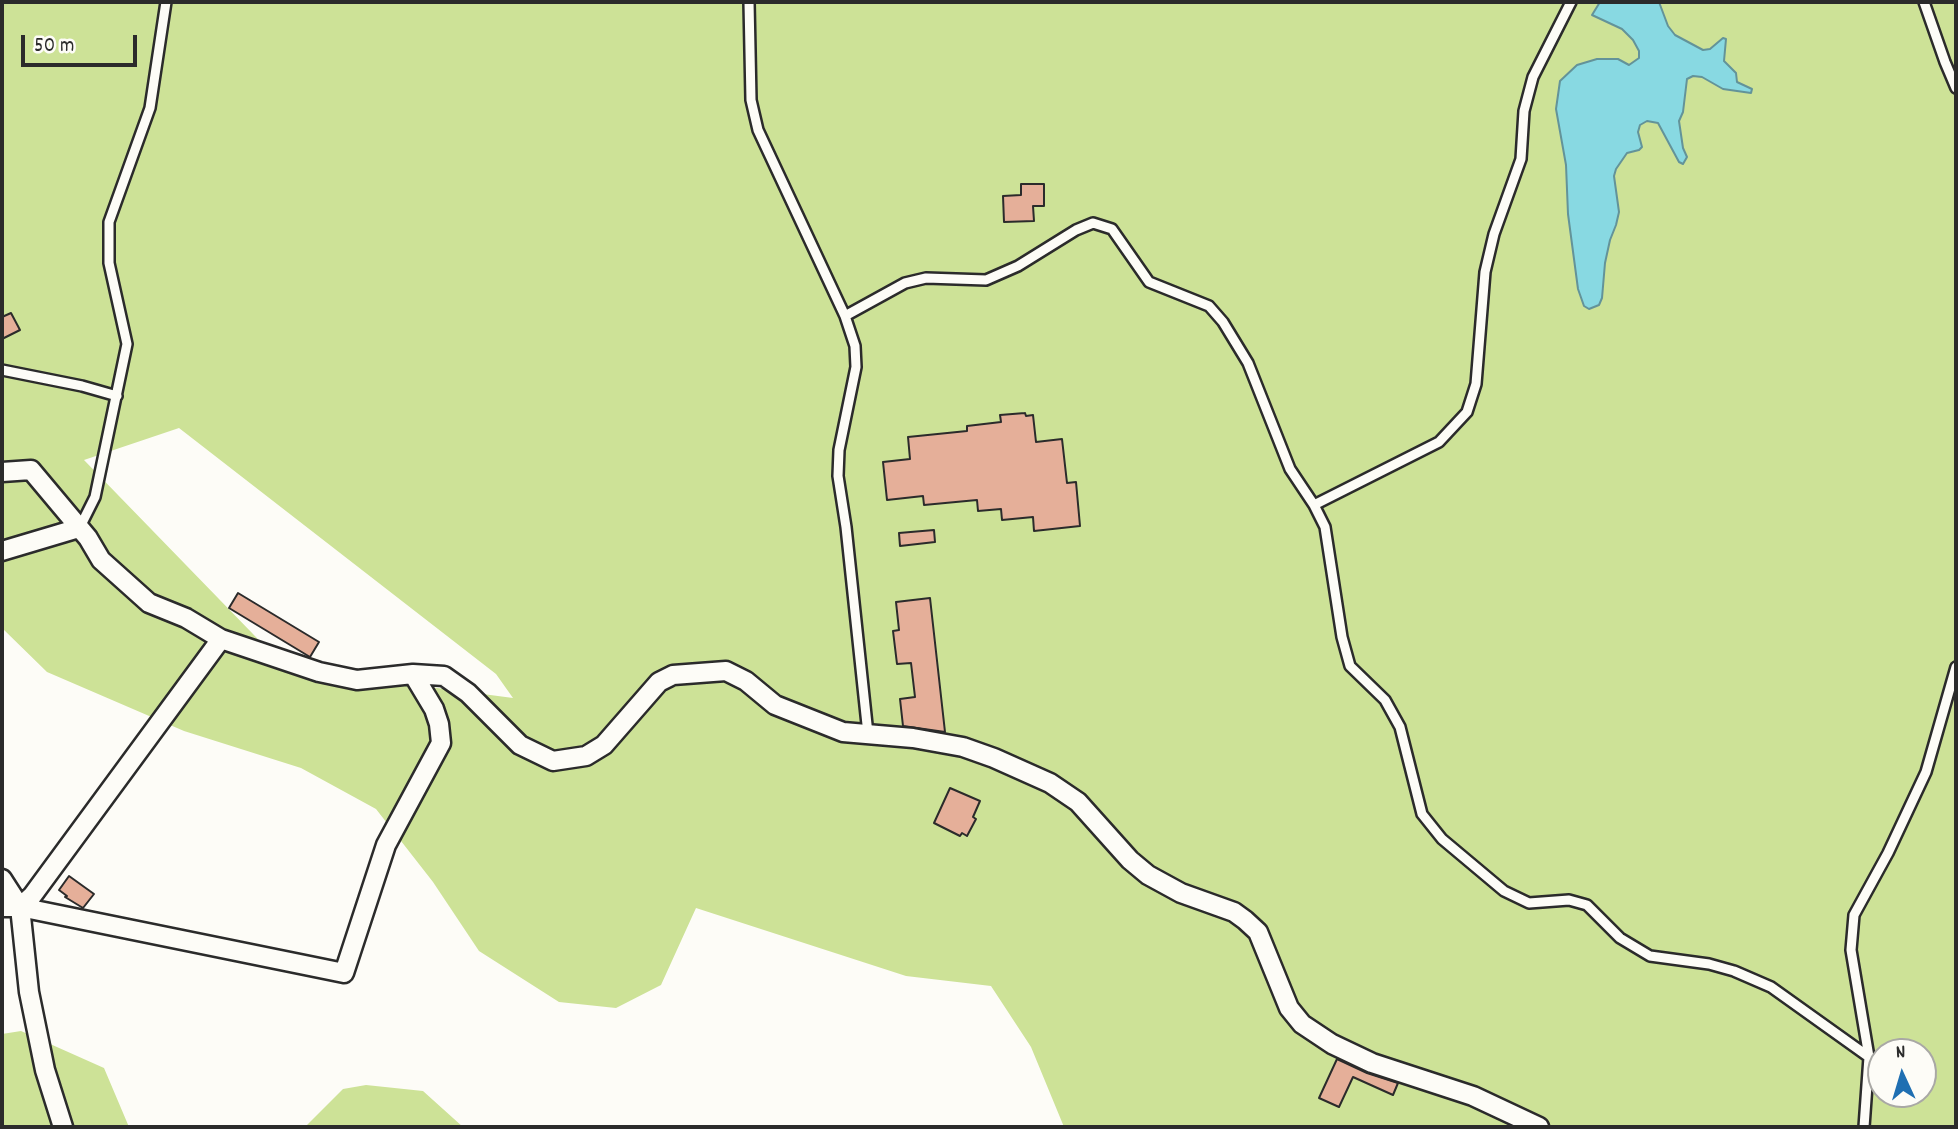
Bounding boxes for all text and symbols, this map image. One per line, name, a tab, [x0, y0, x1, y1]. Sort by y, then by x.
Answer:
scale bar	[24, 21, 140, 65]
text: 50 m	[34, 32, 74, 62]
north arrow	[1867, 1038, 1937, 1108]
text: N	[1895, 1040, 1906, 1067]

